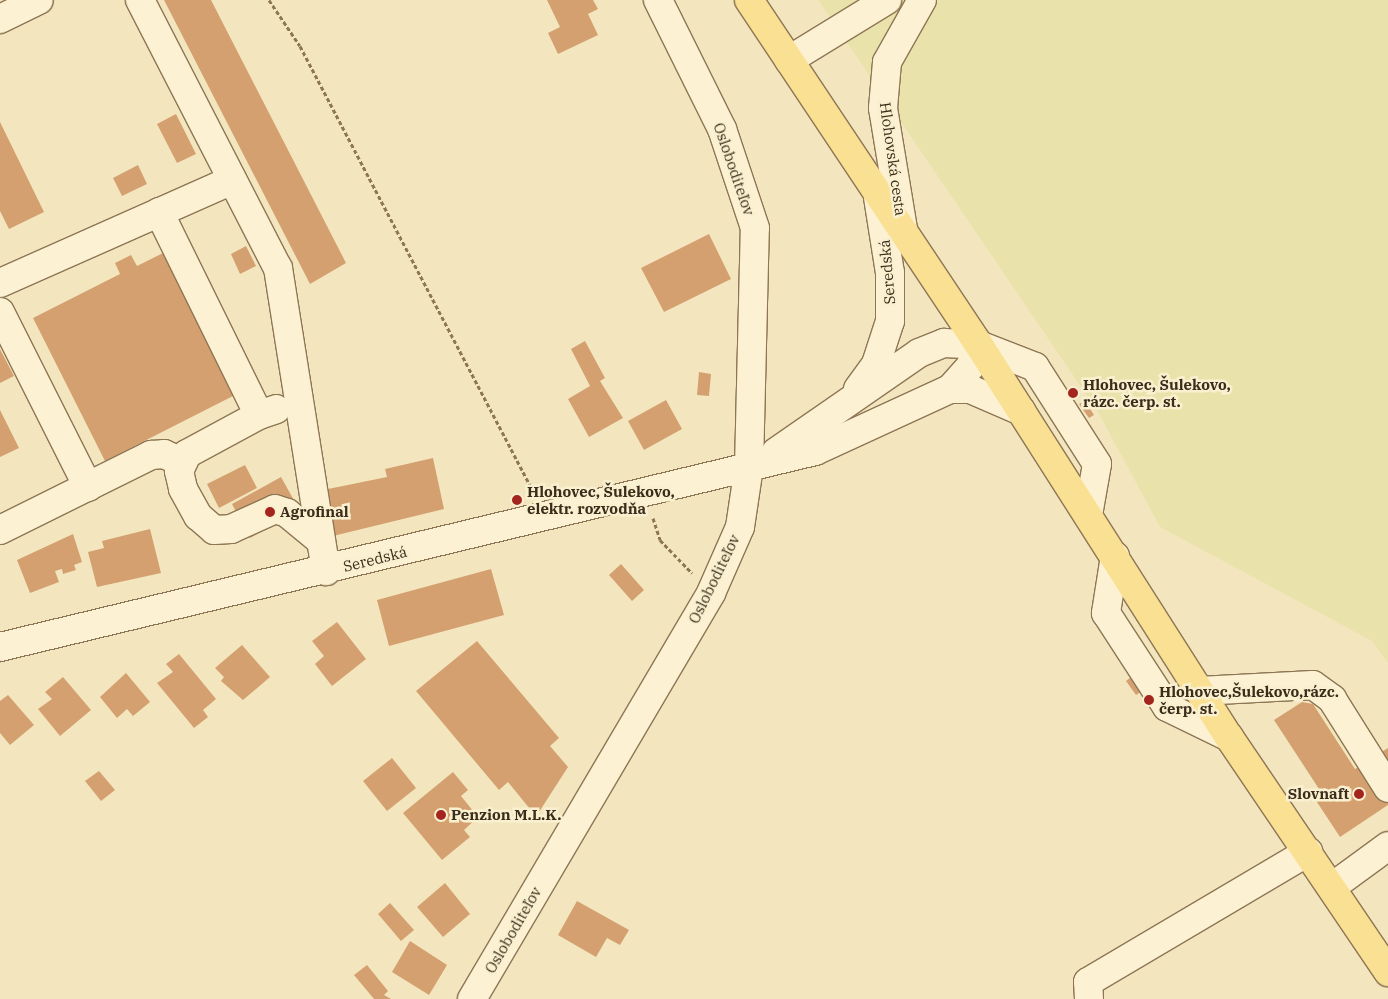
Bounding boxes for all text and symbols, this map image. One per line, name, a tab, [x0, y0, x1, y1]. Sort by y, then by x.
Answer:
street label: Hlohovská cesta	[876, 101, 910, 217]
street label: Osloboditeľov	[710, 120, 758, 218]
street label: Seredská	[875, 239, 899, 305]
place label: Hlohovec, Šulekovo, rázc. čerp. st.	[1083, 375, 1231, 410]
marker: Hlohovec, Šulekovo, rázc. čerp. st.	[1067, 387, 1079, 399]
place label: Hlohovec, Šulekovo, elektr. rozvodňa	[527, 482, 675, 517]
marker: Hlohovec, Šulekovo, elektr. rozvodňa	[511, 494, 523, 506]
place label: Agrofinal	[280, 503, 349, 521]
marker: Agrofinal	[264, 506, 276, 518]
street label: Osloboditeľov	[685, 532, 743, 626]
street label: Seredská	[341, 542, 409, 576]
place label: Hlohovec,Šulekovo,rázc. čerp. st.	[1159, 682, 1339, 717]
marker: Hlohovec,Šulekovo,rázc. čerp. st.	[1143, 694, 1155, 706]
place label: Slovnaft	[1288, 785, 1349, 803]
marker: Slovnaft	[1353, 788, 1365, 800]
place label: Penzion M.L.K.	[451, 806, 562, 824]
marker: Penzion M.L.K.	[435, 809, 447, 821]
street label: Osloboditeľov	[481, 884, 545, 976]

